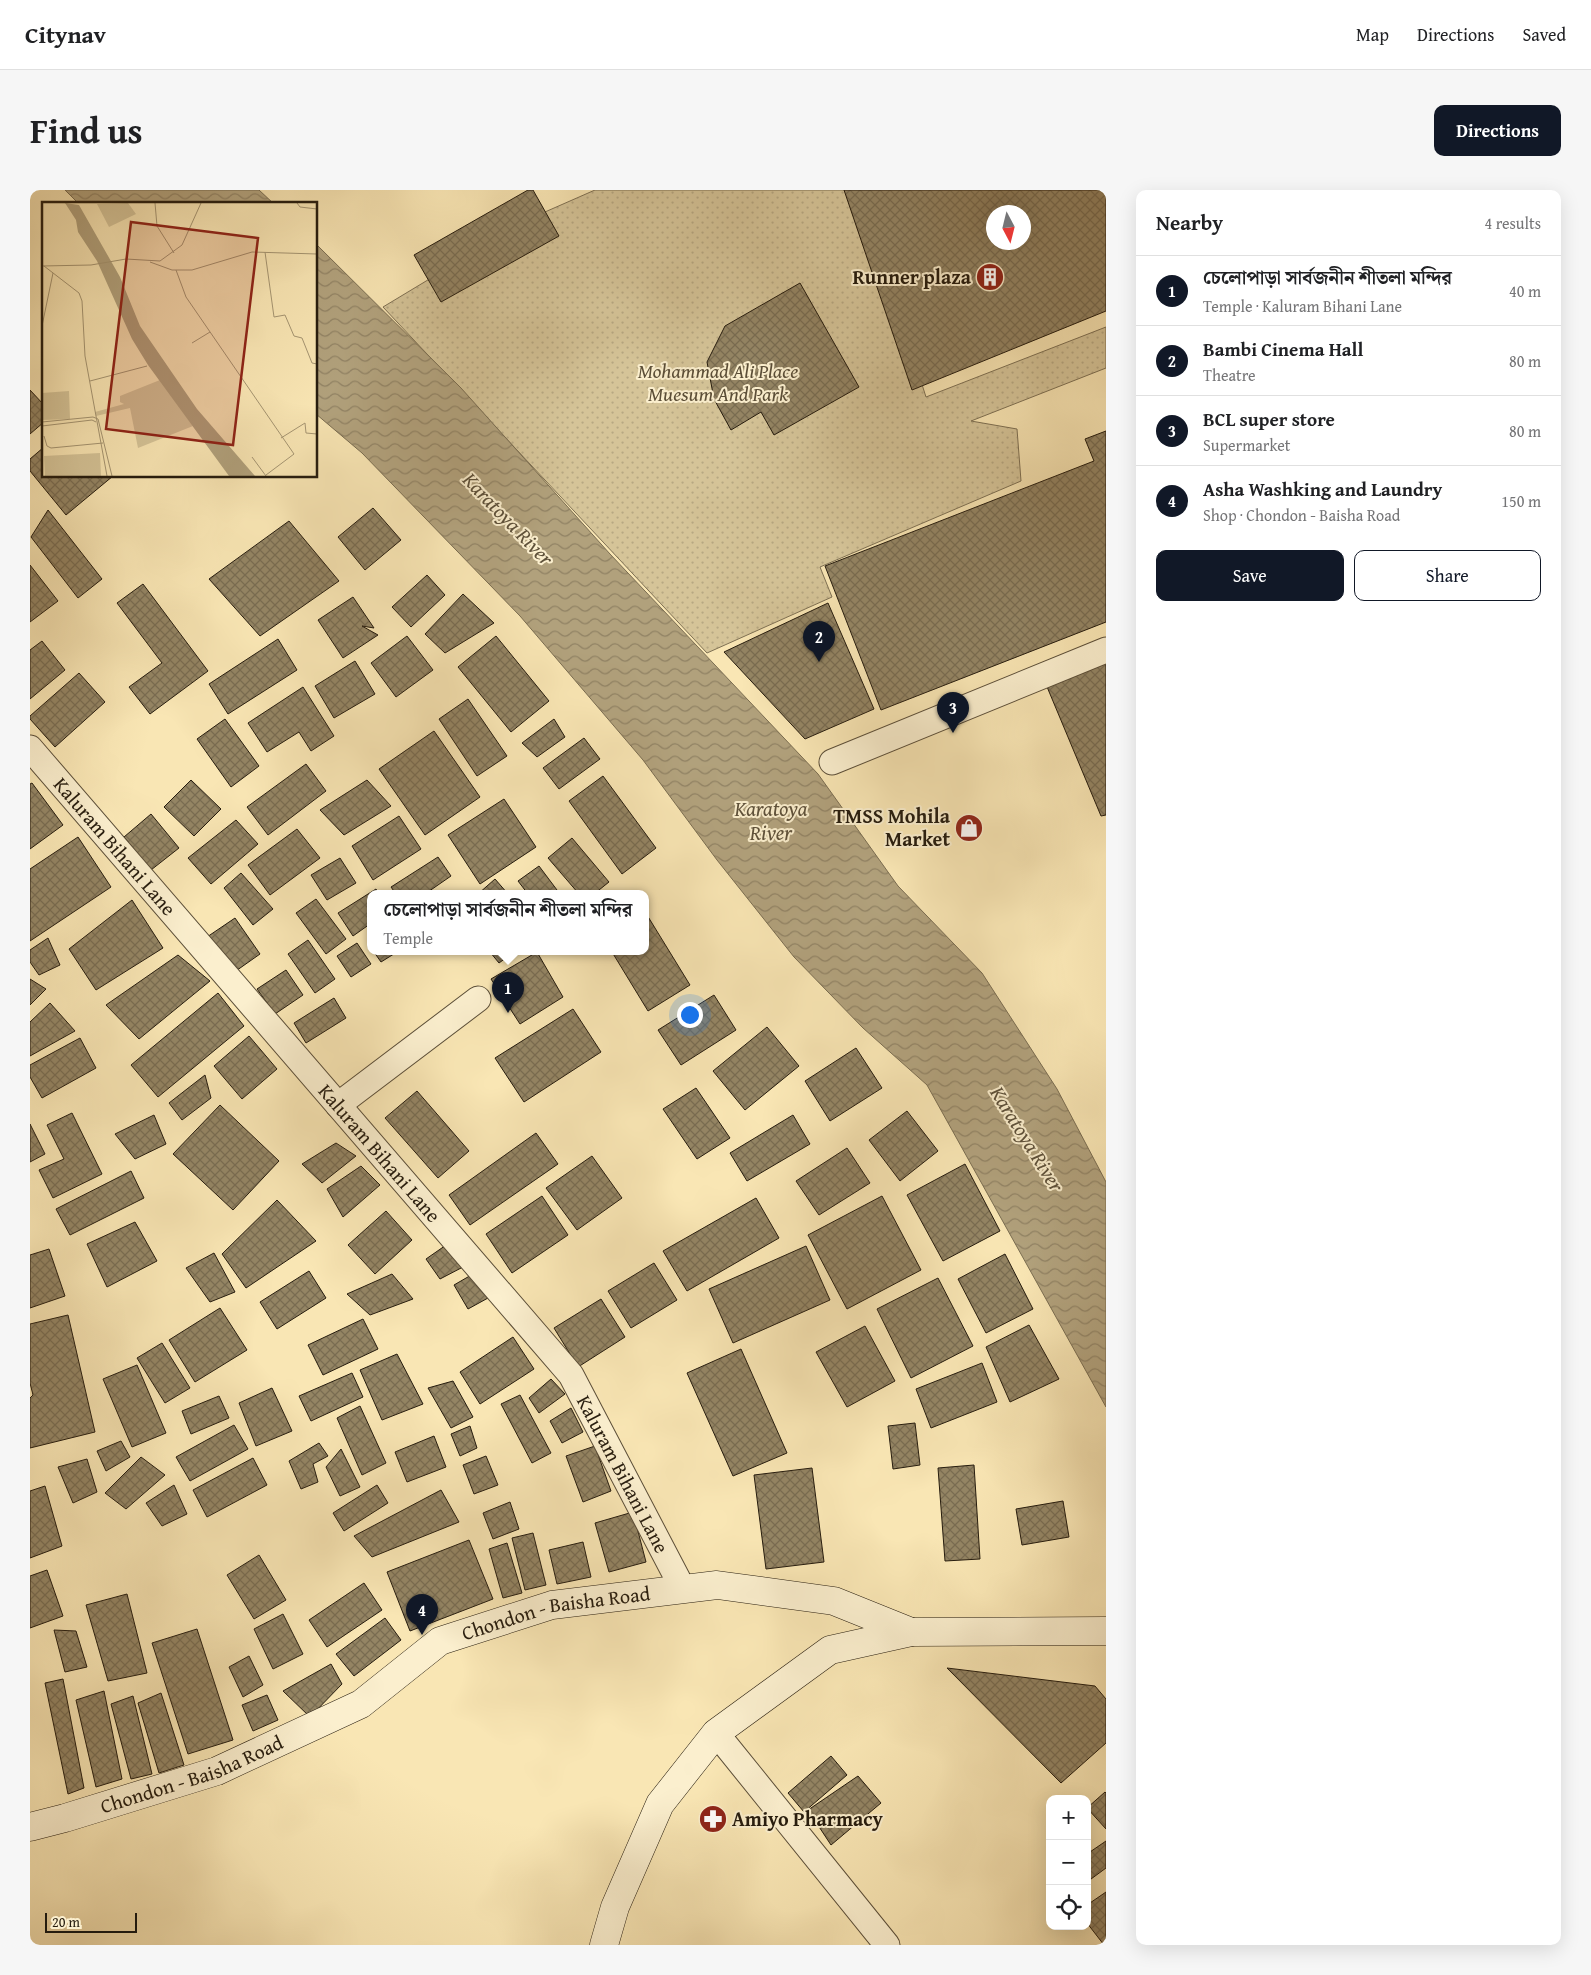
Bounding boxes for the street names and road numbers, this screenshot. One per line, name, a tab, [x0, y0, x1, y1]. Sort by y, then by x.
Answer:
street label: Kaluram Bihani Lane	[47, 770, 183, 922]
street label: Kaluram Bihani Lane	[312, 1077, 448, 1228]
street label: Kaluram Bihani Lane	[570, 1390, 677, 1558]
street label: Chondon - Baisha Road	[458, 1578, 652, 1647]
street label: Chondon - Baisha Road	[96, 1727, 288, 1820]

